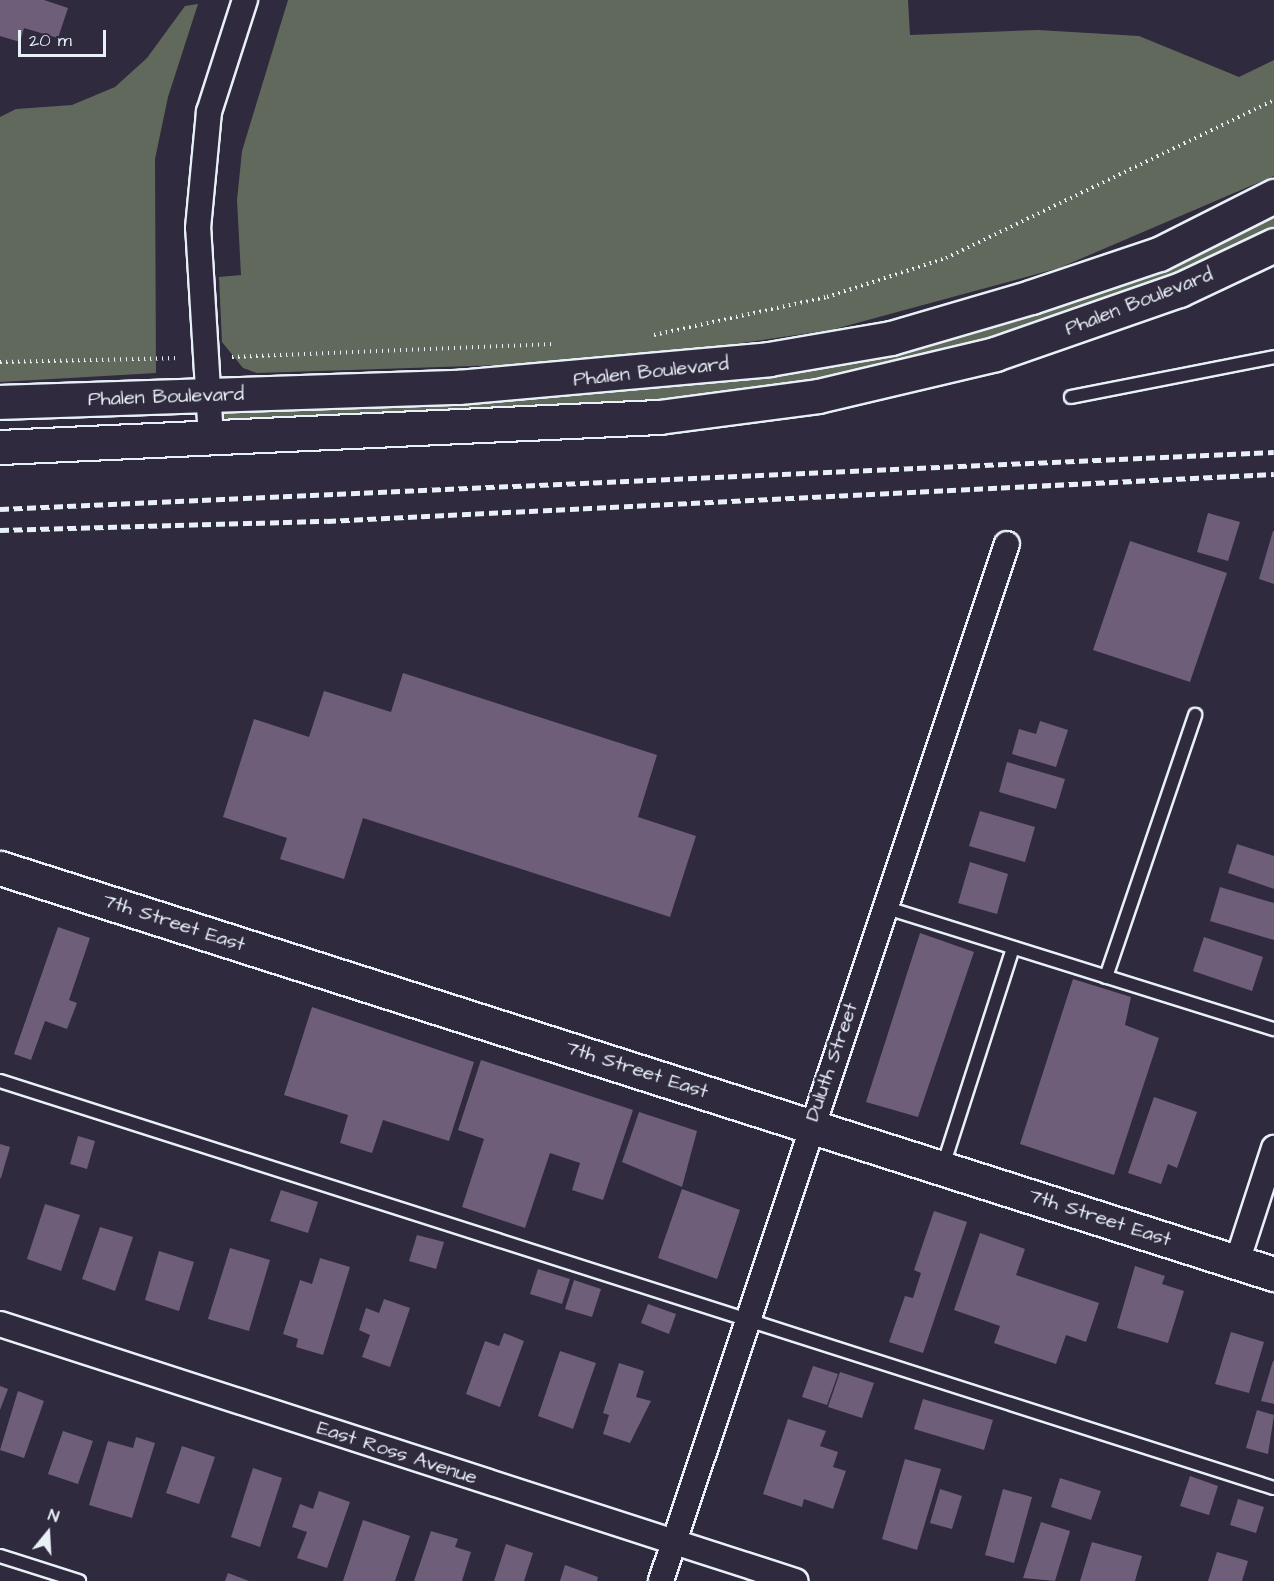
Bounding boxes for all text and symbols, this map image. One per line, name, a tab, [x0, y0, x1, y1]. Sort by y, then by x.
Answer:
scale bar	[21, 18, 110, 56]
text: 20 m	[29, 28, 72, 53]
street label: Phalen Boulevard	[1062, 263, 1216, 341]
street label: Phalen Boulevard	[572, 352, 730, 392]
street label: Phalen Boulevard	[88, 382, 244, 412]
street label: 7th Street East	[100, 889, 248, 957]
street label: Duluth Street	[800, 999, 864, 1125]
street label: 7th Street East	[563, 1036, 711, 1104]
street label: 7th Street East	[1026, 1184, 1174, 1252]
street label: East Ross Avenue	[314, 1416, 480, 1490]
north arrow	[18, 1503, 78, 1563]
text: N	[45, 1504, 62, 1528]

